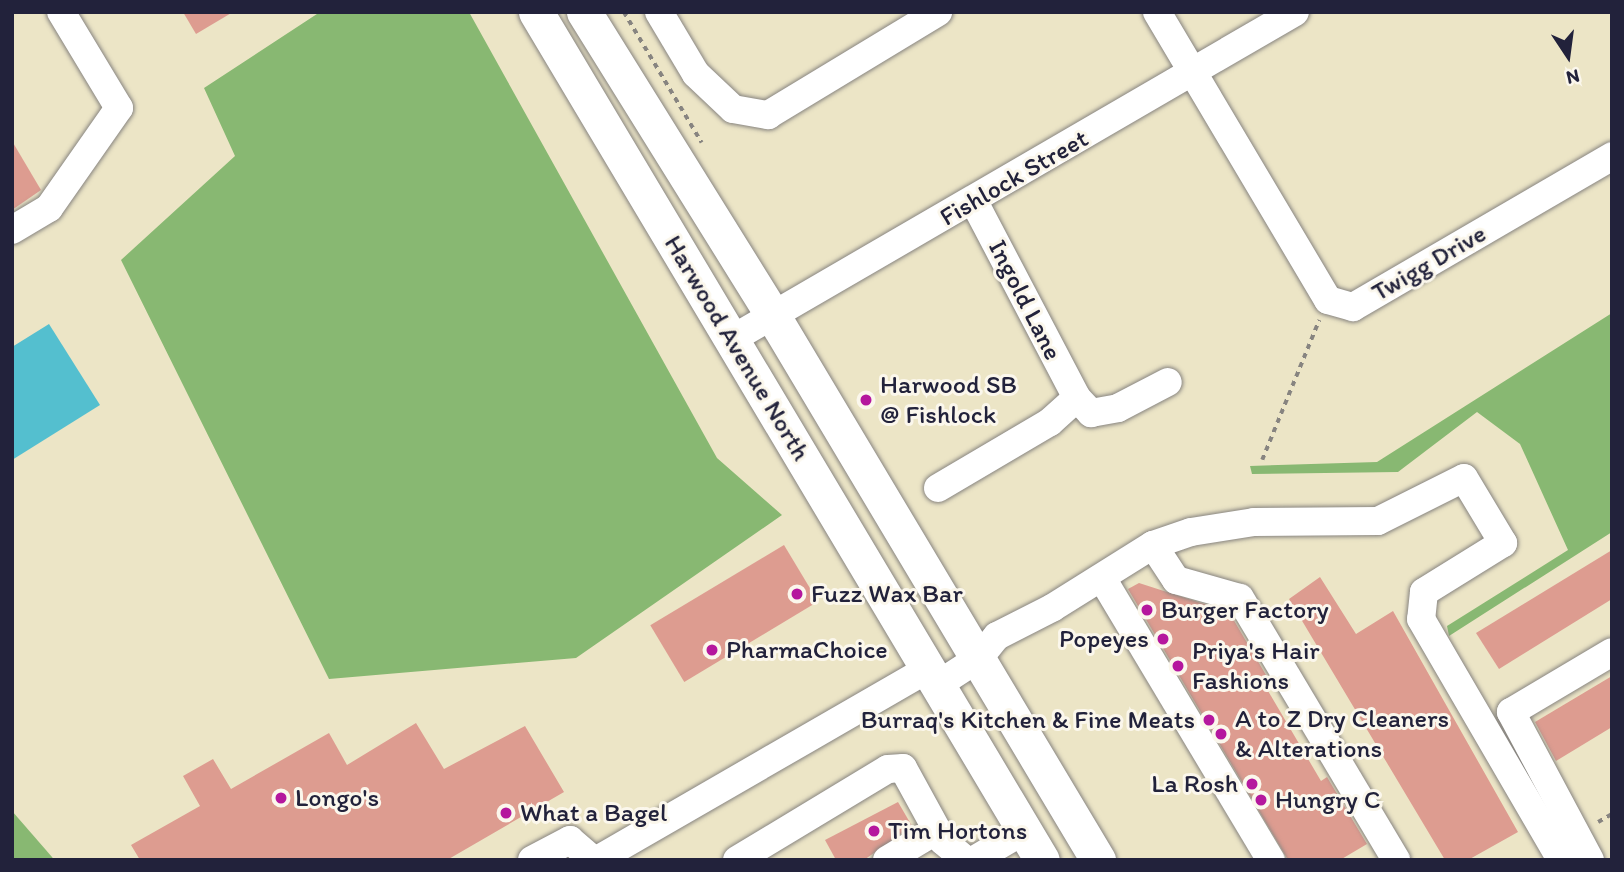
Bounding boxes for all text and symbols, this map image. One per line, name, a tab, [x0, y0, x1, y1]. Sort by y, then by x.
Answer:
north arrow	[1533, 21, 1603, 91]
text: N	[1564, 64, 1582, 90]
street label: Fishlock Street	[935, 123, 1093, 233]
street label: Twigg Drive	[1366, 218, 1492, 308]
street label: Harwood Avenue North	[657, 229, 817, 467]
street label: Ingold Lane	[981, 234, 1069, 366]
place label: Harwood SB @ Fishlock	[880, 369, 1017, 430]
marker: Harwood SB @ Fishlock	[858, 392, 874, 408]
place label: Fuzz Wax Bar	[811, 578, 962, 610]
marker: Fuzz Wax Bar	[789, 586, 805, 602]
place label: Burger Factory	[1161, 594, 1328, 626]
marker: Burger Factory	[1139, 602, 1155, 618]
place label: Popeyes	[1059, 623, 1149, 655]
marker: Popeyes	[1155, 631, 1171, 647]
place label: PharmaChoice	[726, 634, 888, 666]
place label: Priya's Hair Fashions	[1192, 635, 1320, 696]
marker: PharmaChoice	[704, 642, 720, 658]
marker: Priya's Hair Fashions	[1170, 658, 1186, 674]
place label: A to Z Dry Cleaners & Alterations	[1235, 703, 1450, 764]
place label: Burraq's Kitchen & Fine Meats	[861, 704, 1195, 736]
marker: Burraq's Kitchen & Fine Meats	[1201, 712, 1217, 728]
marker: A to Z Dry Cleaners & Alterations	[1213, 726, 1229, 742]
place label: La Rosh	[1152, 768, 1238, 800]
marker: La Rosh	[1244, 776, 1260, 792]
place label: Longo's	[295, 782, 379, 814]
place label: Hungry C	[1275, 784, 1380, 816]
marker: Longo's	[273, 790, 289, 806]
marker: Hungry C	[1253, 792, 1269, 808]
place label: What a Bagel	[520, 797, 668, 829]
marker: What a Bagel	[498, 805, 514, 821]
place label: Tim Hortons	[888, 815, 1028, 847]
marker: Tim Hortons	[866, 823, 882, 839]

